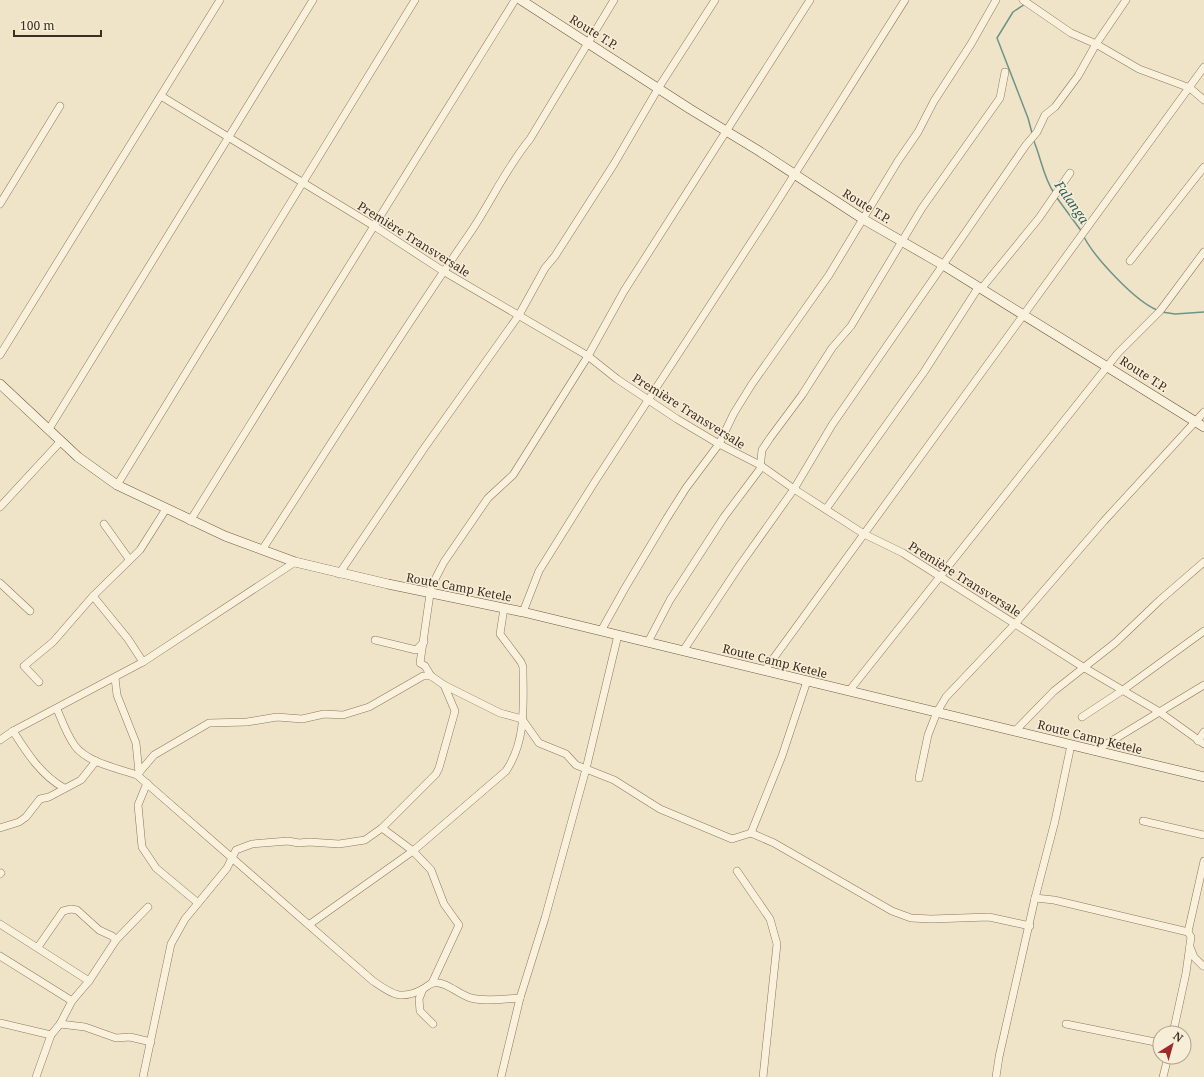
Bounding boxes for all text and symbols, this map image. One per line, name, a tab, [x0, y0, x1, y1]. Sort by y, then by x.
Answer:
street label: Route T.P.	[566, 10, 622, 54]
scale bar	[14, 12, 101, 38]
text: 100 m	[20, 17, 55, 34]
water label: Falanga	[1050, 176, 1094, 227]
street label: Route T.P.	[839, 184, 895, 228]
street label: Première Transversale	[354, 197, 474, 281]
street label: Route T.P.	[1117, 352, 1171, 396]
street label: Première Transversale	[629, 369, 749, 453]
street label: Première Transversale	[905, 537, 1025, 621]
street label: Route Camp Ketele	[405, 568, 513, 606]
street label: Route Camp Ketele	[721, 640, 829, 682]
street label: Route Camp Ketele	[1036, 716, 1144, 758]
north arrow	[1152, 1025, 1192, 1065]
text: N	[1170, 1028, 1187, 1045]

